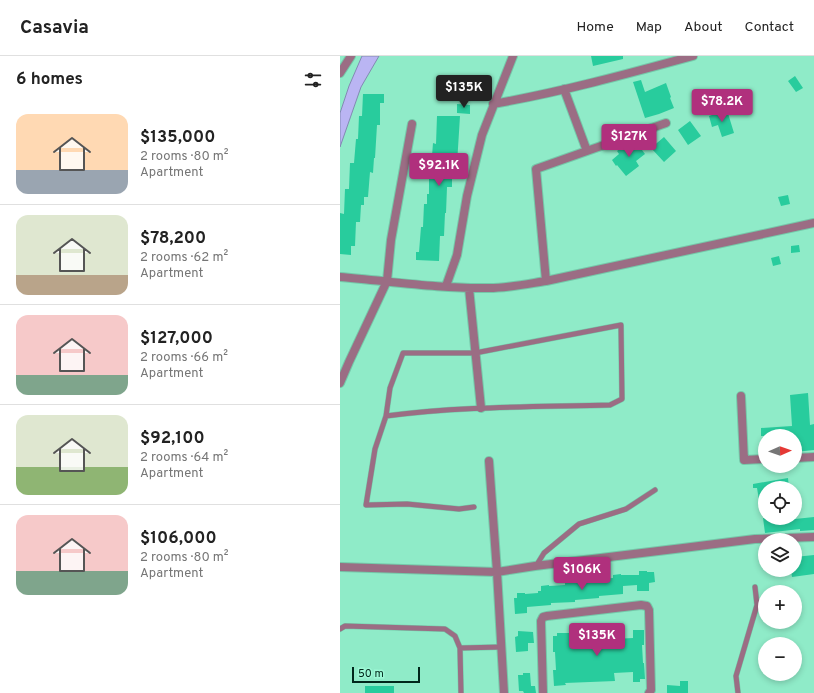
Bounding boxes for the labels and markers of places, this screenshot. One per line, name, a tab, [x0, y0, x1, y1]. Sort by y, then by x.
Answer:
pin: $135K	[436, 75, 492, 109]
pin: $78.2K	[689, 89, 755, 123]
pin: $127K	[601, 124, 657, 158]
pin: $92.1K	[406, 153, 472, 187]
pin: $106K	[554, 557, 610, 591]
pin: $135K	[569, 623, 625, 657]

